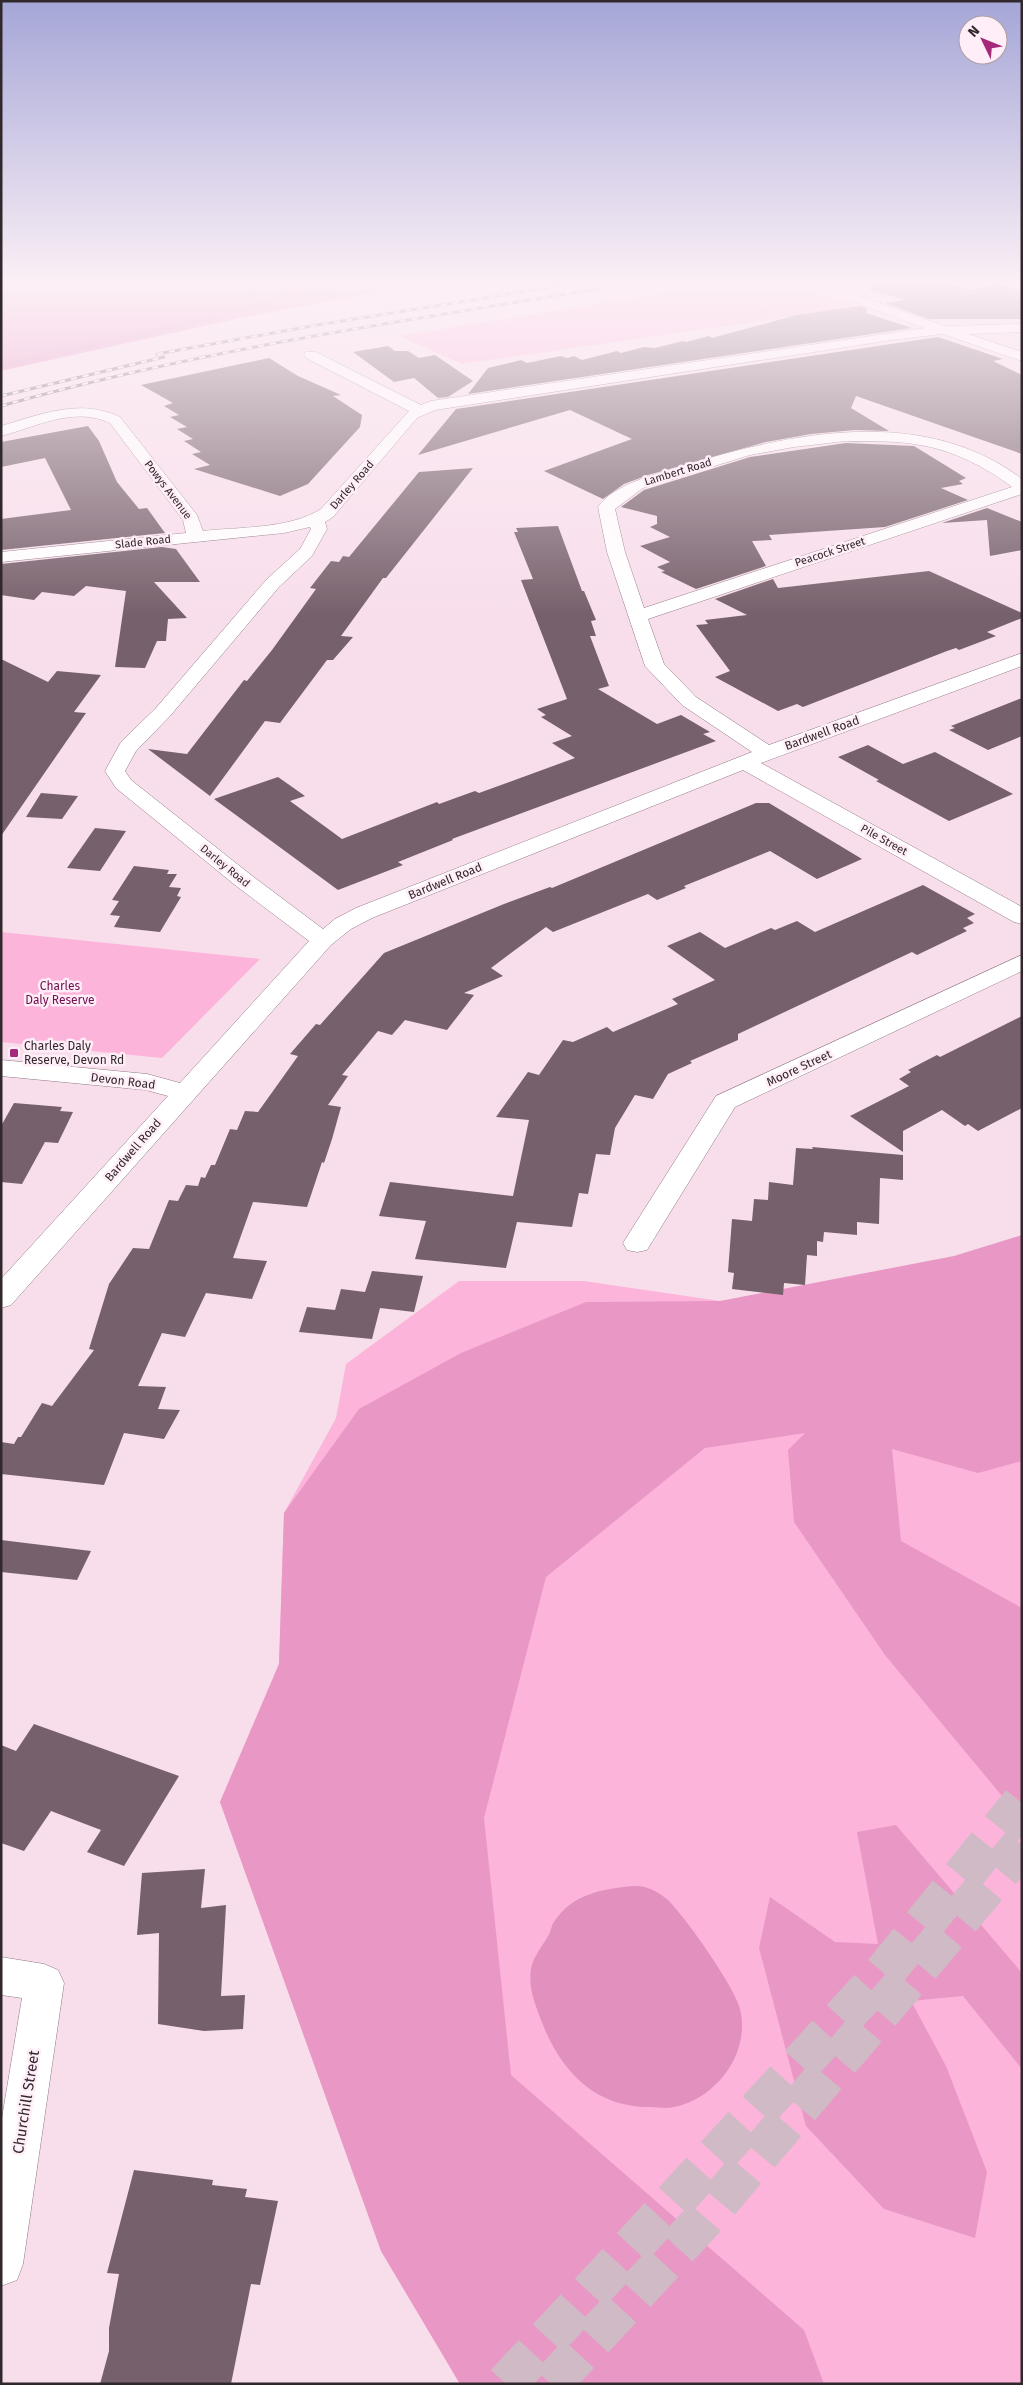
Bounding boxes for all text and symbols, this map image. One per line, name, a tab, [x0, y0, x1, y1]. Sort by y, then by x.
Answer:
north arrow	[958, 15, 1008, 65]
text: N	[964, 22, 983, 41]
street label: Lambert Road	[643, 456, 713, 488]
street label: Powys Avenue	[142, 458, 194, 522]
street label: Darley Road	[327, 458, 377, 512]
street label: Slade Road	[114, 533, 172, 551]
street label: Peacock Street	[793, 535, 867, 569]
street label: Bardwell Road	[783, 713, 861, 753]
street label: Pile Street	[858, 822, 910, 858]
street label: Darley Road	[198, 842, 252, 890]
street label: Bardwell Road	[406, 860, 484, 902]
park label: Charles Daly Reserve	[25, 979, 95, 1007]
place label: Charles Daly Reserve, Devon Rd	[24, 1039, 124, 1067]
marker: Charles Daly Reserve, Devon Rd	[8, 1047, 20, 1059]
street label: Moore Street	[764, 1047, 834, 1089]
street label: Devon Road	[90, 1070, 156, 1092]
street label: Bardwell Road	[102, 1116, 164, 1184]
street label: Churchill Street	[9, 2048, 43, 2155]

